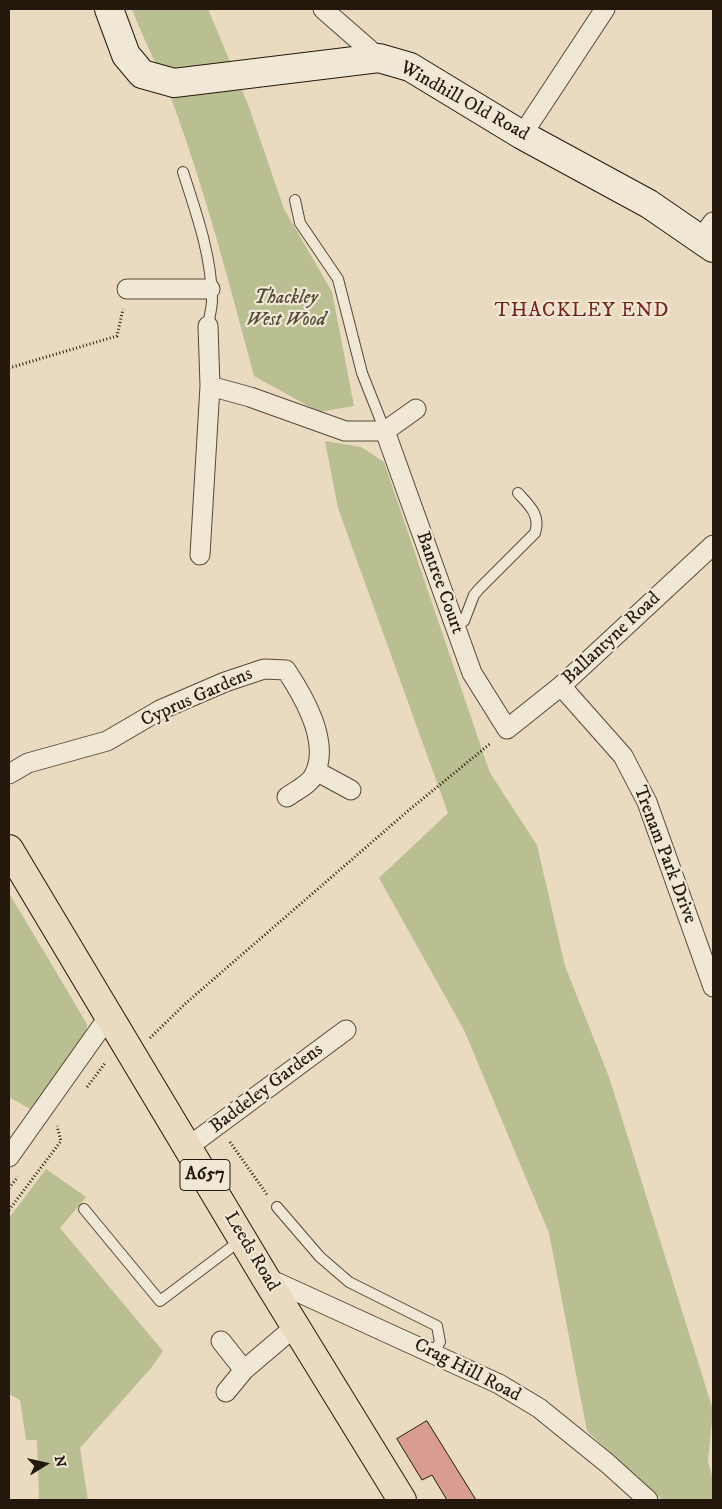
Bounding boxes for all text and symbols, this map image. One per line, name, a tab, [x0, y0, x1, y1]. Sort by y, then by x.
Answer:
street label: Windhill Old Road	[396, 57, 532, 147]
park label: Thackley West Wood	[246, 288, 326, 332]
district label: THACKLEY END	[493, 300, 671, 324]
street label: Bantree Court	[410, 529, 468, 637]
street label: Ballantyne Road	[558, 588, 666, 690]
street label: Cyprus Gardens	[138, 663, 256, 733]
street label: Trenam Park Drive	[627, 783, 701, 927]
street label: Baddeley Gardens	[206, 1039, 328, 1139]
road number: A657	[180, 1160, 230, 1190]
street label: Leeds Road	[218, 1208, 284, 1296]
street label: Crag Hill Road	[410, 1334, 524, 1408]
north arrow	[20, 1439, 70, 1489]
text: N	[50, 1454, 70, 1469]

